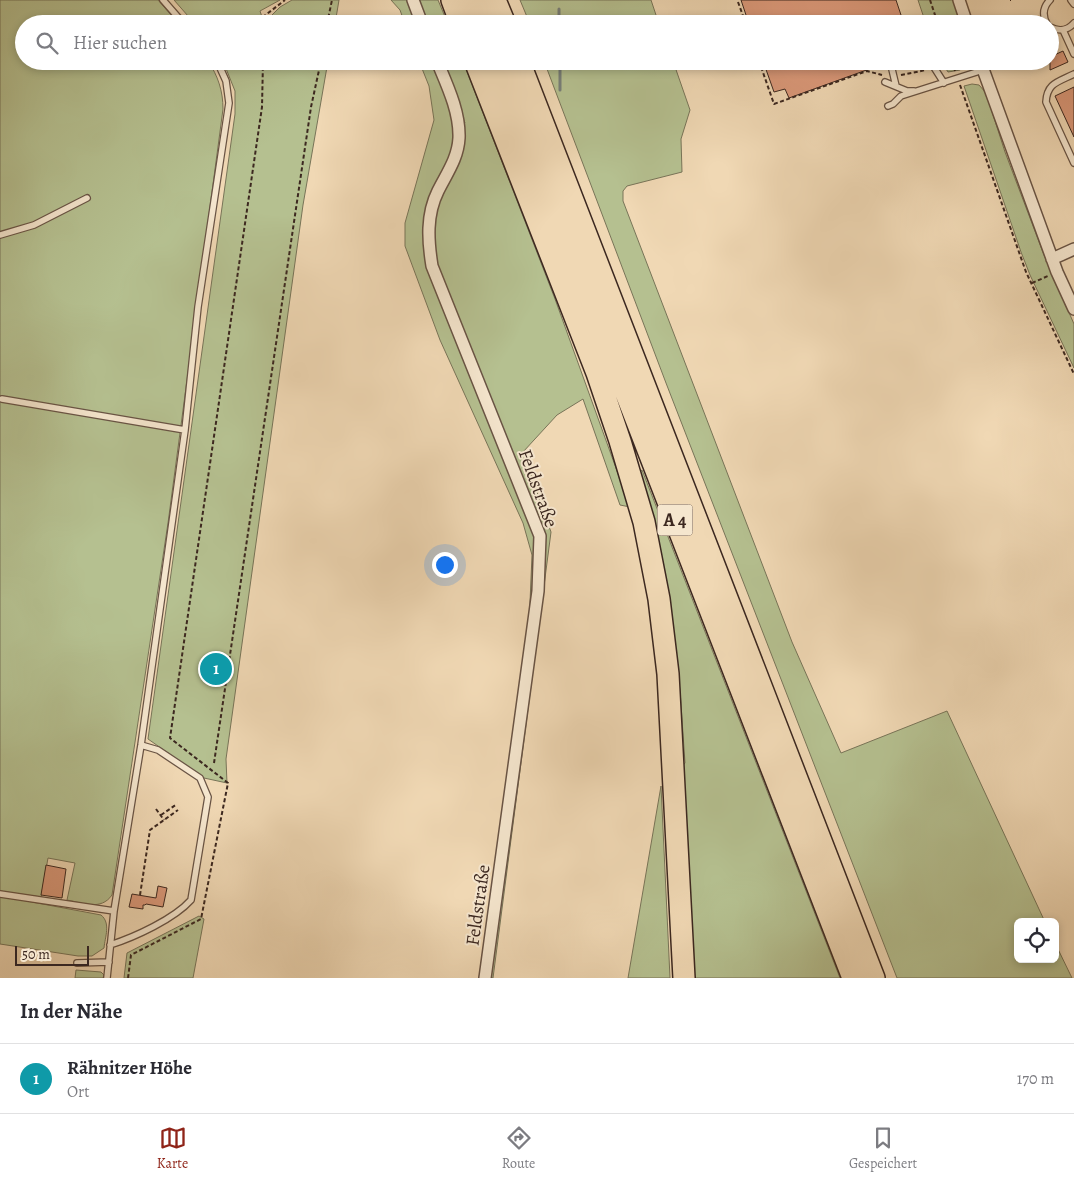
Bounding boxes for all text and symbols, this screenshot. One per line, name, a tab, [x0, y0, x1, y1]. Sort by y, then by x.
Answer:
search box	[15, 15, 1059, 70]
icon: search	[33, 29, 61, 57]
text: Hier suchen	[73, 30, 167, 56]
street label: Feldstraße	[512, 445, 564, 531]
road number: A 4	[658, 504, 692, 536]
your location	[432, 552, 458, 578]
pin: 1	[200, 650, 232, 688]
street label: Feldstraße	[459, 863, 497, 947]
map controls	[1014, 918, 1059, 963]
button: locate	[1014, 918, 1059, 963]
scale bar	[15, 943, 89, 966]
text: 50 m	[22, 945, 50, 964]
text: In der Nähe	[20, 997, 122, 1025]
text: Rähnitzer Höhe	[67, 1055, 192, 1081]
text: 1	[33, 1068, 39, 1090]
text: 170 m	[1017, 1068, 1054, 1090]
text: Ort	[67, 1081, 89, 1103]
tab: Karte	[157, 1124, 188, 1173]
tab: Route	[502, 1124, 535, 1173]
tab: Gespeichert	[849, 1124, 917, 1173]

